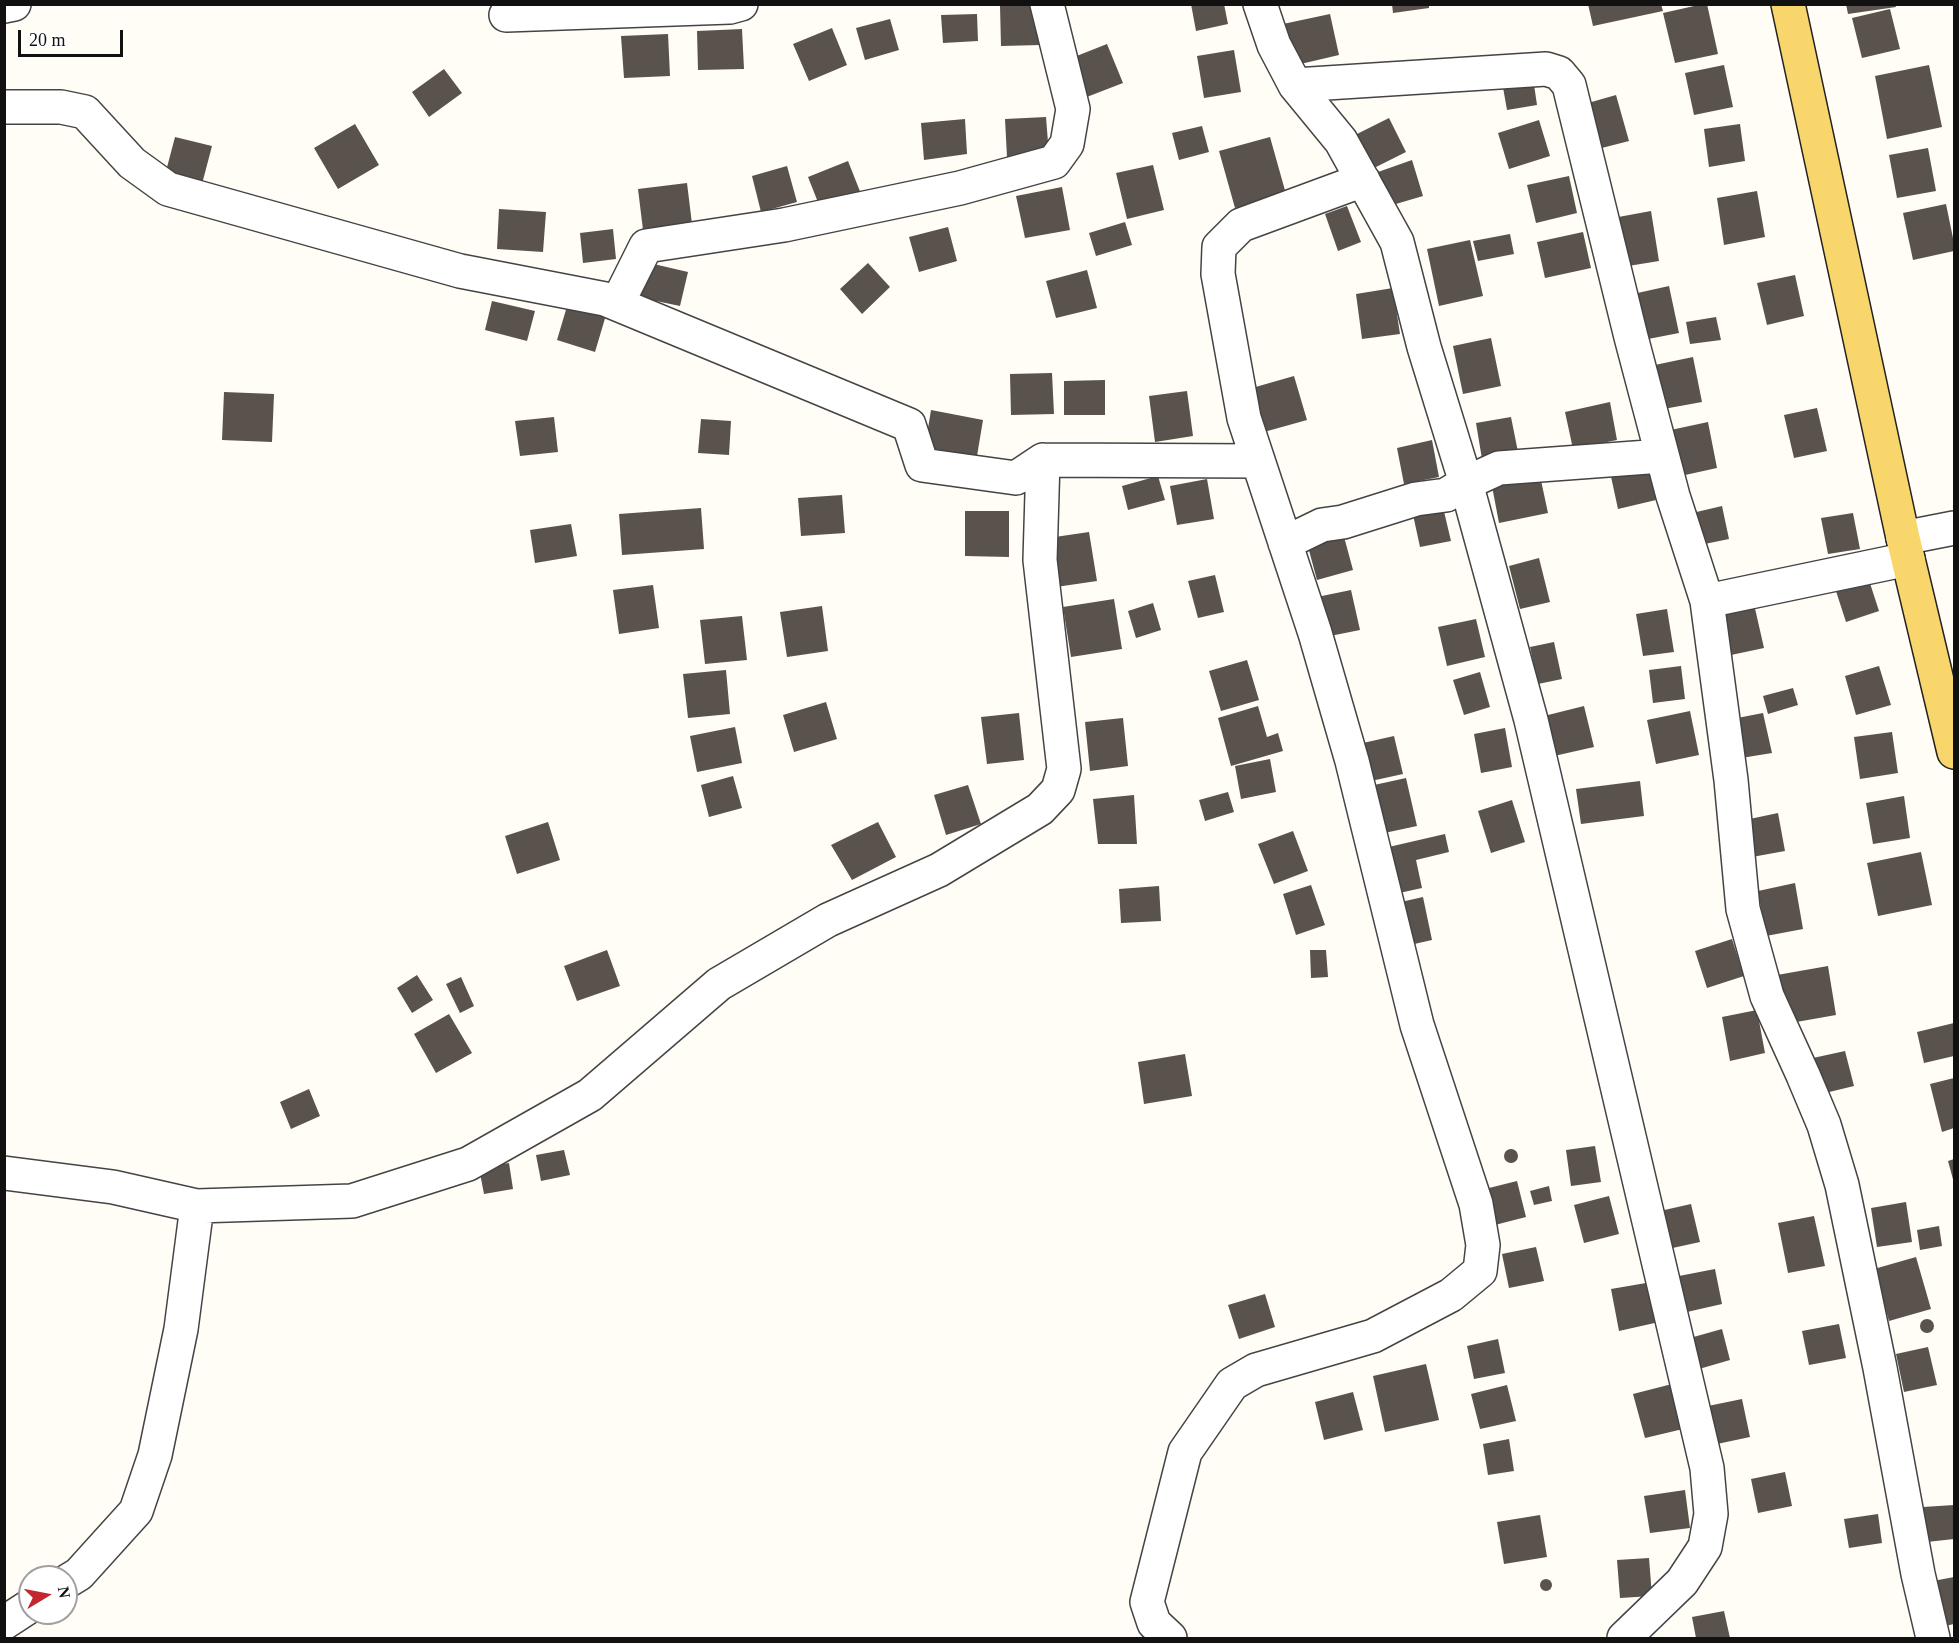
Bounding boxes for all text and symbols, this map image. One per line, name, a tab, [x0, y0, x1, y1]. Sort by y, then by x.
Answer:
scale bar	[21, 18, 126, 56]
text: 20 m	[29, 30, 66, 50]
north arrow	[18, 1565, 78, 1625]
text: N	[55, 1585, 74, 1599]

